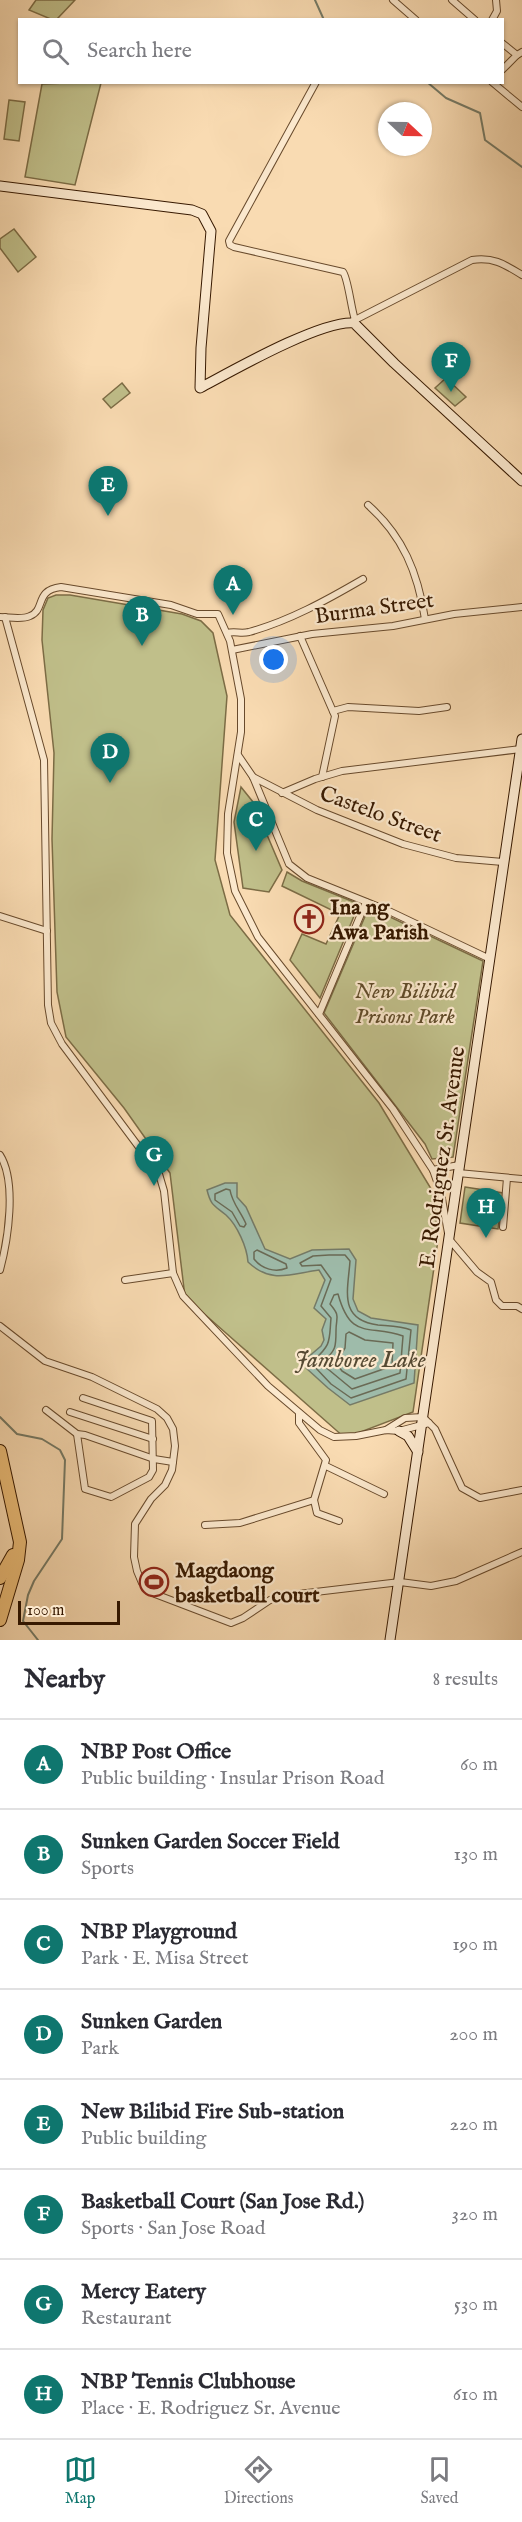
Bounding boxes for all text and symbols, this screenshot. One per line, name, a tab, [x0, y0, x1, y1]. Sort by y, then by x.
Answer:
search box	[18, 18, 504, 84]
icon: search	[39, 35, 72, 68]
text: Search here	[87, 37, 192, 65]
north arrow	[378, 102, 432, 156]
pin: F	[432, 342, 470, 392]
pin: E	[88, 466, 128, 516]
pin: A	[214, 566, 252, 615]
street label: Burma Street	[313, 587, 436, 631]
pin: B	[122, 596, 162, 646]
your location	[259, 645, 288, 674]
pin: D	[90, 734, 130, 783]
street label: Castelo Street	[315, 780, 446, 850]
pin: C	[236, 802, 276, 851]
place label: Ina ng Awa Parish	[329, 894, 429, 947]
church icon: Ina ng Awa Parish	[293, 903, 325, 935]
park label: New Bilibid Prisons Park	[354, 978, 457, 1031]
street label: E. Rodriguez Sr. Avenue	[414, 1045, 472, 1270]
pin: G	[134, 1136, 174, 1186]
pin: H	[466, 1188, 506, 1238]
water label: Jamboree Lake	[294, 1345, 426, 1376]
place label: Magdaong basketball court	[174, 1557, 320, 1610]
sports icon: Magdaong basketball court	[138, 1566, 170, 1598]
scale bar	[18, 1598, 120, 1626]
text: 100 m	[27, 1601, 64, 1621]
text: Nearby	[24, 1663, 105, 1696]
text: 8 results	[432, 1667, 498, 1692]
text: NBP Post Office	[81, 1738, 231, 1766]
text: A	[37, 1752, 50, 1777]
text: 60 m	[460, 1752, 498, 1777]
text: Public building · Insular Prison Road	[81, 1766, 384, 1791]
text: Sunken Garden Soccer Field	[81, 1828, 340, 1856]
text: B	[37, 1842, 50, 1867]
text: 130 m	[453, 1842, 498, 1867]
text: Sports	[81, 1856, 134, 1881]
text: NBP Playground	[81, 1918, 237, 1946]
text: C	[36, 1932, 51, 1957]
text: 190 m	[452, 1932, 498, 1957]
text: Park · E. Misa Street	[81, 1946, 249, 1971]
text: Sunken Garden	[81, 2008, 222, 2036]
text: D	[35, 2022, 52, 2047]
text: 200 m	[449, 2022, 498, 2047]
text: Park	[81, 2036, 119, 2061]
text: New Bilibid Fire Sub-station	[81, 2098, 344, 2126]
text: E	[37, 2112, 50, 2137]
text: 220 m	[450, 2112, 498, 2137]
text: Public building	[81, 2126, 206, 2151]
text: Basketball Court (San Jose Rd.)	[81, 2188, 364, 2216]
text: F	[37, 2202, 50, 2227]
text: 320 m	[452, 2202, 498, 2227]
text: Sports · San Jose Road	[81, 2216, 265, 2241]
text: Mercy Eatery	[81, 2278, 206, 2306]
text: G	[36, 2292, 51, 2317]
text: 530 m	[454, 2292, 498, 2317]
text: Restaurant	[81, 2306, 172, 2331]
text: NBP Tennis Clubhouse	[81, 2368, 295, 2396]
text: H	[35, 2382, 52, 2407]
text: 610 m	[453, 2382, 498, 2407]
text: Place · E. Rodriguez Sr. Avenue	[81, 2396, 341, 2421]
tab: Map	[64, 2453, 97, 2509]
tab: Directions	[224, 2453, 293, 2509]
tab: Saved	[421, 2453, 458, 2509]

